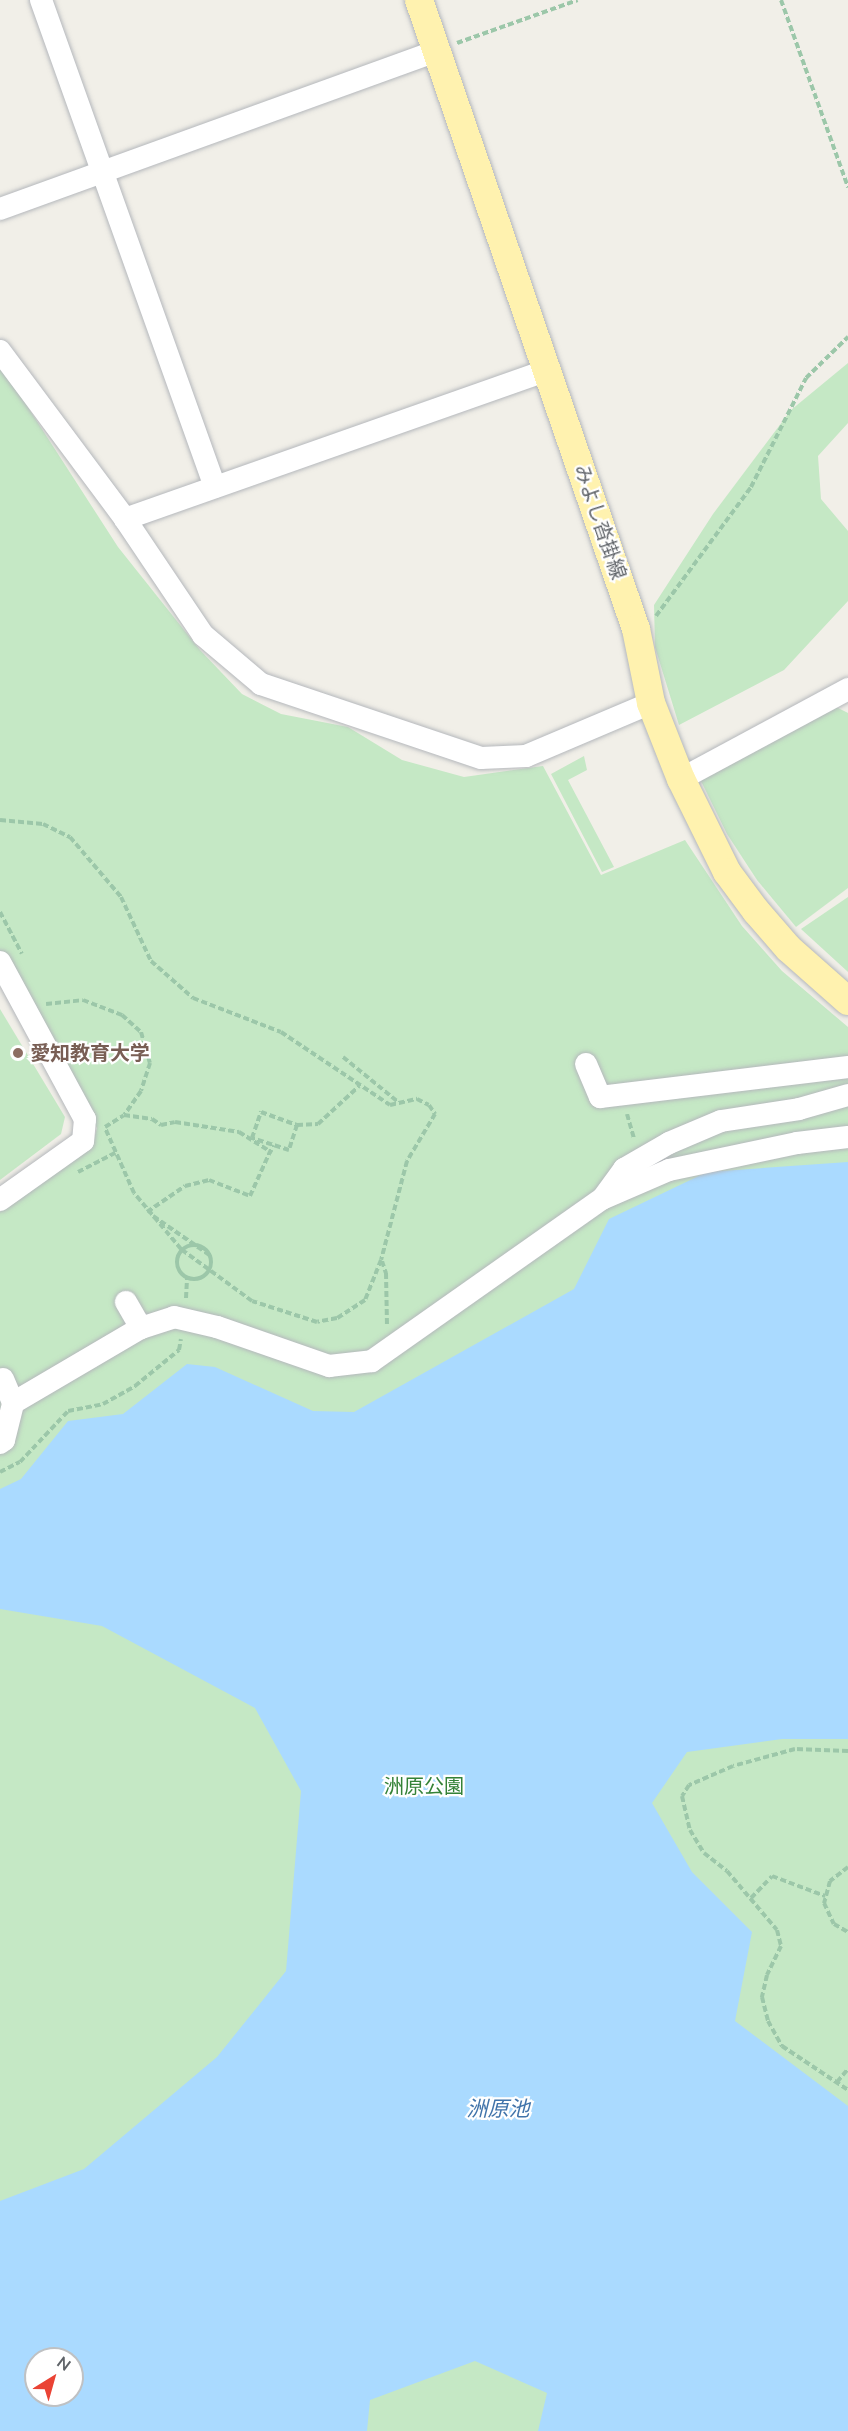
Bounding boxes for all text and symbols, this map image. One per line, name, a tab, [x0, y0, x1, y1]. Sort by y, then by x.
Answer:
street label: みよし沓掛線	[569, 461, 631, 583]
place label: 愛知教育大学	[30, 1041, 150, 1065]
marker: 愛知教育大学	[11, 1046, 25, 1060]
park label: 洲原公園	[384, 1774, 464, 1798]
water label: 洲原池	[467, 2096, 529, 2122]
north arrow	[24, 2347, 84, 2407]
text: N	[52, 2352, 75, 2377]

